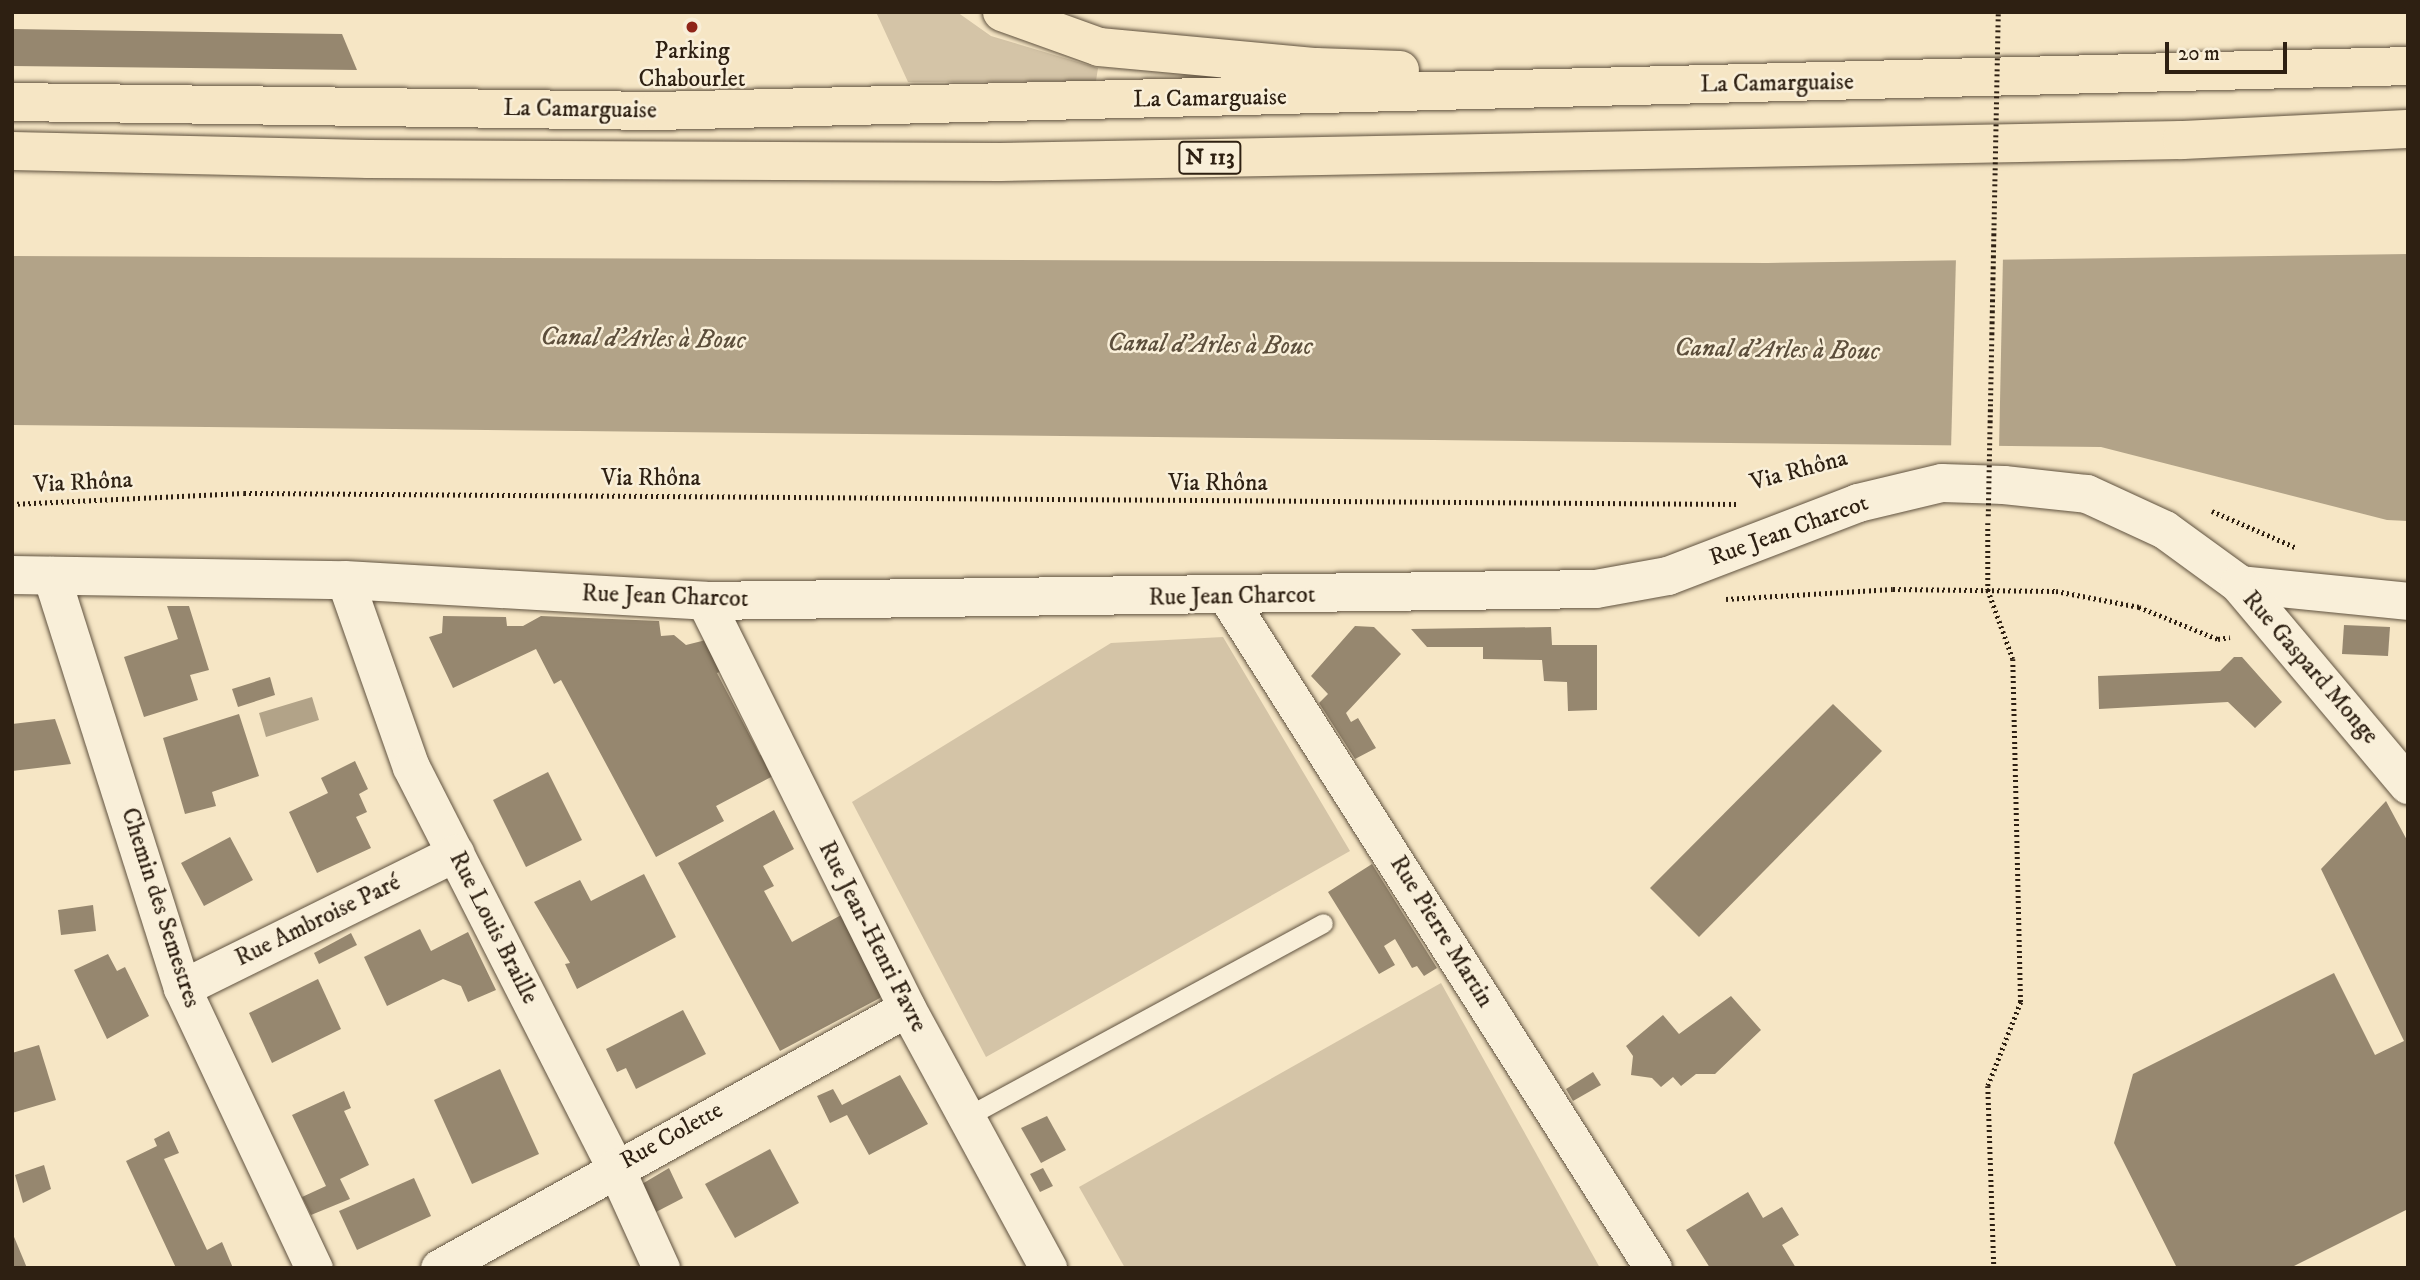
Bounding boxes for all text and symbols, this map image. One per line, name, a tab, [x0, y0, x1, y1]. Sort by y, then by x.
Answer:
marker: Parking Chabourlet	[684, 19, 700, 35]
scale bar	[2168, 28, 2290, 72]
place label: Parking Chabourlet	[639, 38, 745, 94]
text: 20 m	[2178, 41, 2220, 67]
street label: La Camarguaise	[1700, 68, 1854, 100]
street label: La Camarguaise	[1133, 83, 1287, 115]
street label: La Camarguaise	[503, 94, 657, 126]
road number: N 113	[1177, 139, 1243, 178]
water label: Canal d'Arles à Bouc	[540, 322, 746, 356]
water label: Canal d'Arles à Bouc	[1107, 328, 1313, 362]
water label: Canal d'Arles à Bouc	[1674, 333, 1880, 367]
street label: Via Rhôna	[1747, 444, 1851, 498]
street label: Via Rhôna	[601, 465, 701, 493]
street label: Via Rhôna	[33, 466, 133, 500]
street label: Via Rhôna	[1168, 470, 1268, 498]
street label: Rue Jean Charcot	[1706, 489, 1872, 573]
street label: Rue Jean Charcot	[581, 580, 749, 614]
street label: Rue Jean Charcot	[1148, 581, 1316, 613]
street label: Rue Gaspard Monge	[2236, 586, 2384, 750]
street label: Chemin des Semestres	[114, 804, 206, 1012]
street label: Rue Jean-Henri Favre	[811, 837, 933, 1037]
street label: Rue Louis Braille	[442, 847, 544, 1009]
street label: Rue Pierre Martin	[1383, 851, 1499, 1013]
street label: Rue Ambroise Paré	[231, 869, 405, 973]
street label: Rue Colette	[616, 1096, 728, 1176]

